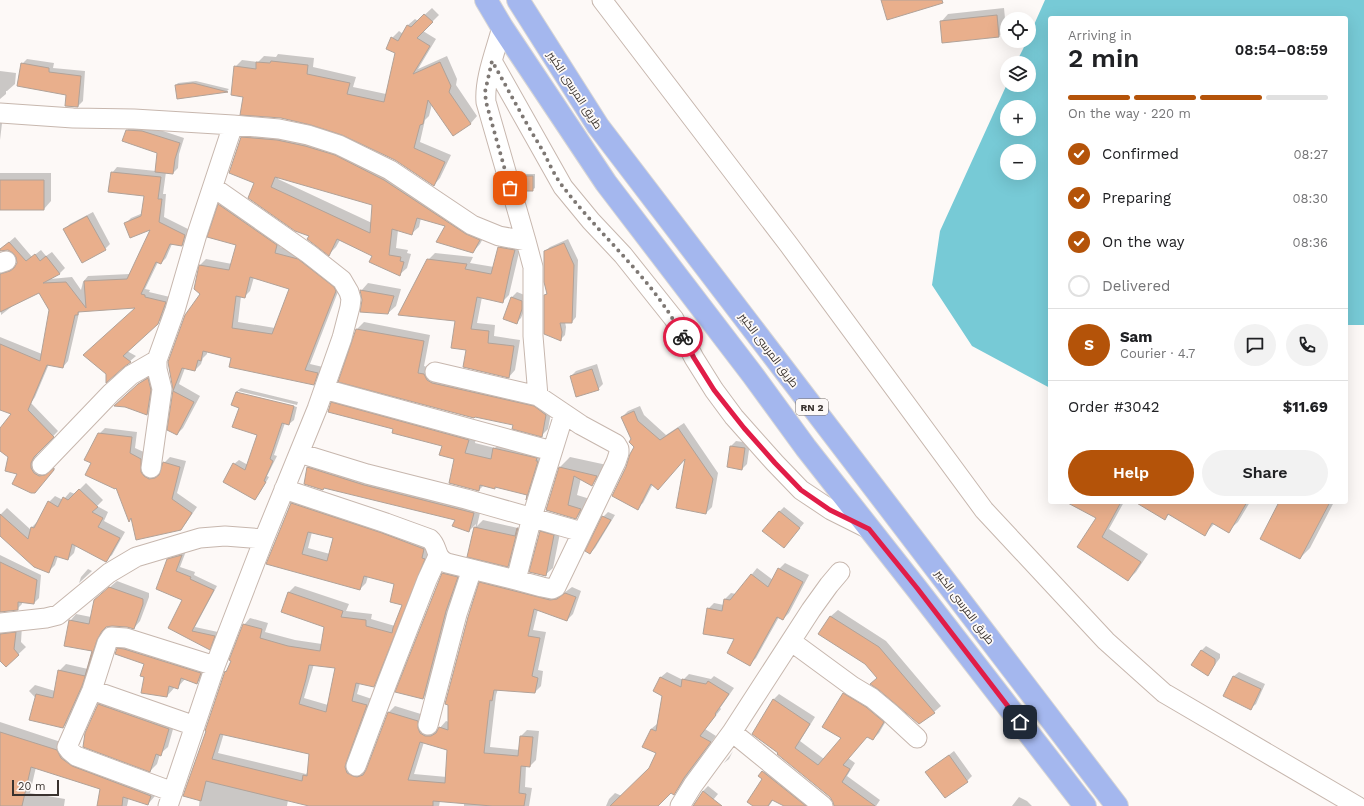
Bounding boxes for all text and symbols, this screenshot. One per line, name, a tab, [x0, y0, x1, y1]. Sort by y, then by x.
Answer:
map controls	[1000, 12, 1036, 180]
button: locate	[1000, 12, 1036, 48]
text: Arriving in	[1068, 28, 1132, 43]
text: 08:54–08:59	[1235, 41, 1328, 59]
text: 2 min	[1068, 43, 1139, 73]
street label: طريق المرسى الكبير	[544, 48, 605, 132]
button: layers	[1000, 56, 1036, 92]
button: +	[1000, 100, 1036, 136]
text: On the way · 220 m	[1068, 106, 1191, 121]
icon: check	[1068, 143, 1090, 165]
button: −	[1000, 144, 1036, 180]
text: Confirmed	[1102, 145, 1179, 163]
text: 08:27	[1293, 147, 1328, 162]
pin	[493, 171, 527, 205]
icon: bag	[499, 177, 521, 199]
icon: check	[1068, 187, 1090, 209]
text: Preparing	[1102, 189, 1171, 207]
text: 08:30	[1292, 191, 1328, 206]
icon: check	[1068, 231, 1090, 253]
text: On the way	[1102, 233, 1184, 251]
text: 08:36	[1293, 235, 1328, 250]
text: Delivered	[1102, 277, 1170, 295]
street label: طريق المرسى الكبير	[736, 310, 801, 390]
courier	[663, 317, 703, 357]
button: chat	[1234, 324, 1276, 366]
button: phone	[1286, 324, 1328, 366]
icon: bike	[672, 326, 694, 348]
text: Sam	[1120, 328, 1152, 346]
text: S	[1084, 336, 1094, 354]
text: Courier · 4.7	[1120, 346, 1195, 361]
text: Order #3042	[1068, 398, 1160, 416]
text: $11.69	[1283, 398, 1328, 416]
road number: RN 2	[796, 399, 828, 415]
button: Help	[1068, 450, 1194, 496]
button: Share	[1202, 450, 1328, 496]
street label: طريق المرسى الكبير	[932, 567, 997, 647]
pin	[1003, 705, 1037, 739]
icon: home	[1009, 711, 1031, 733]
scale bar	[12, 778, 59, 797]
text: 20 m	[18, 780, 46, 793]

